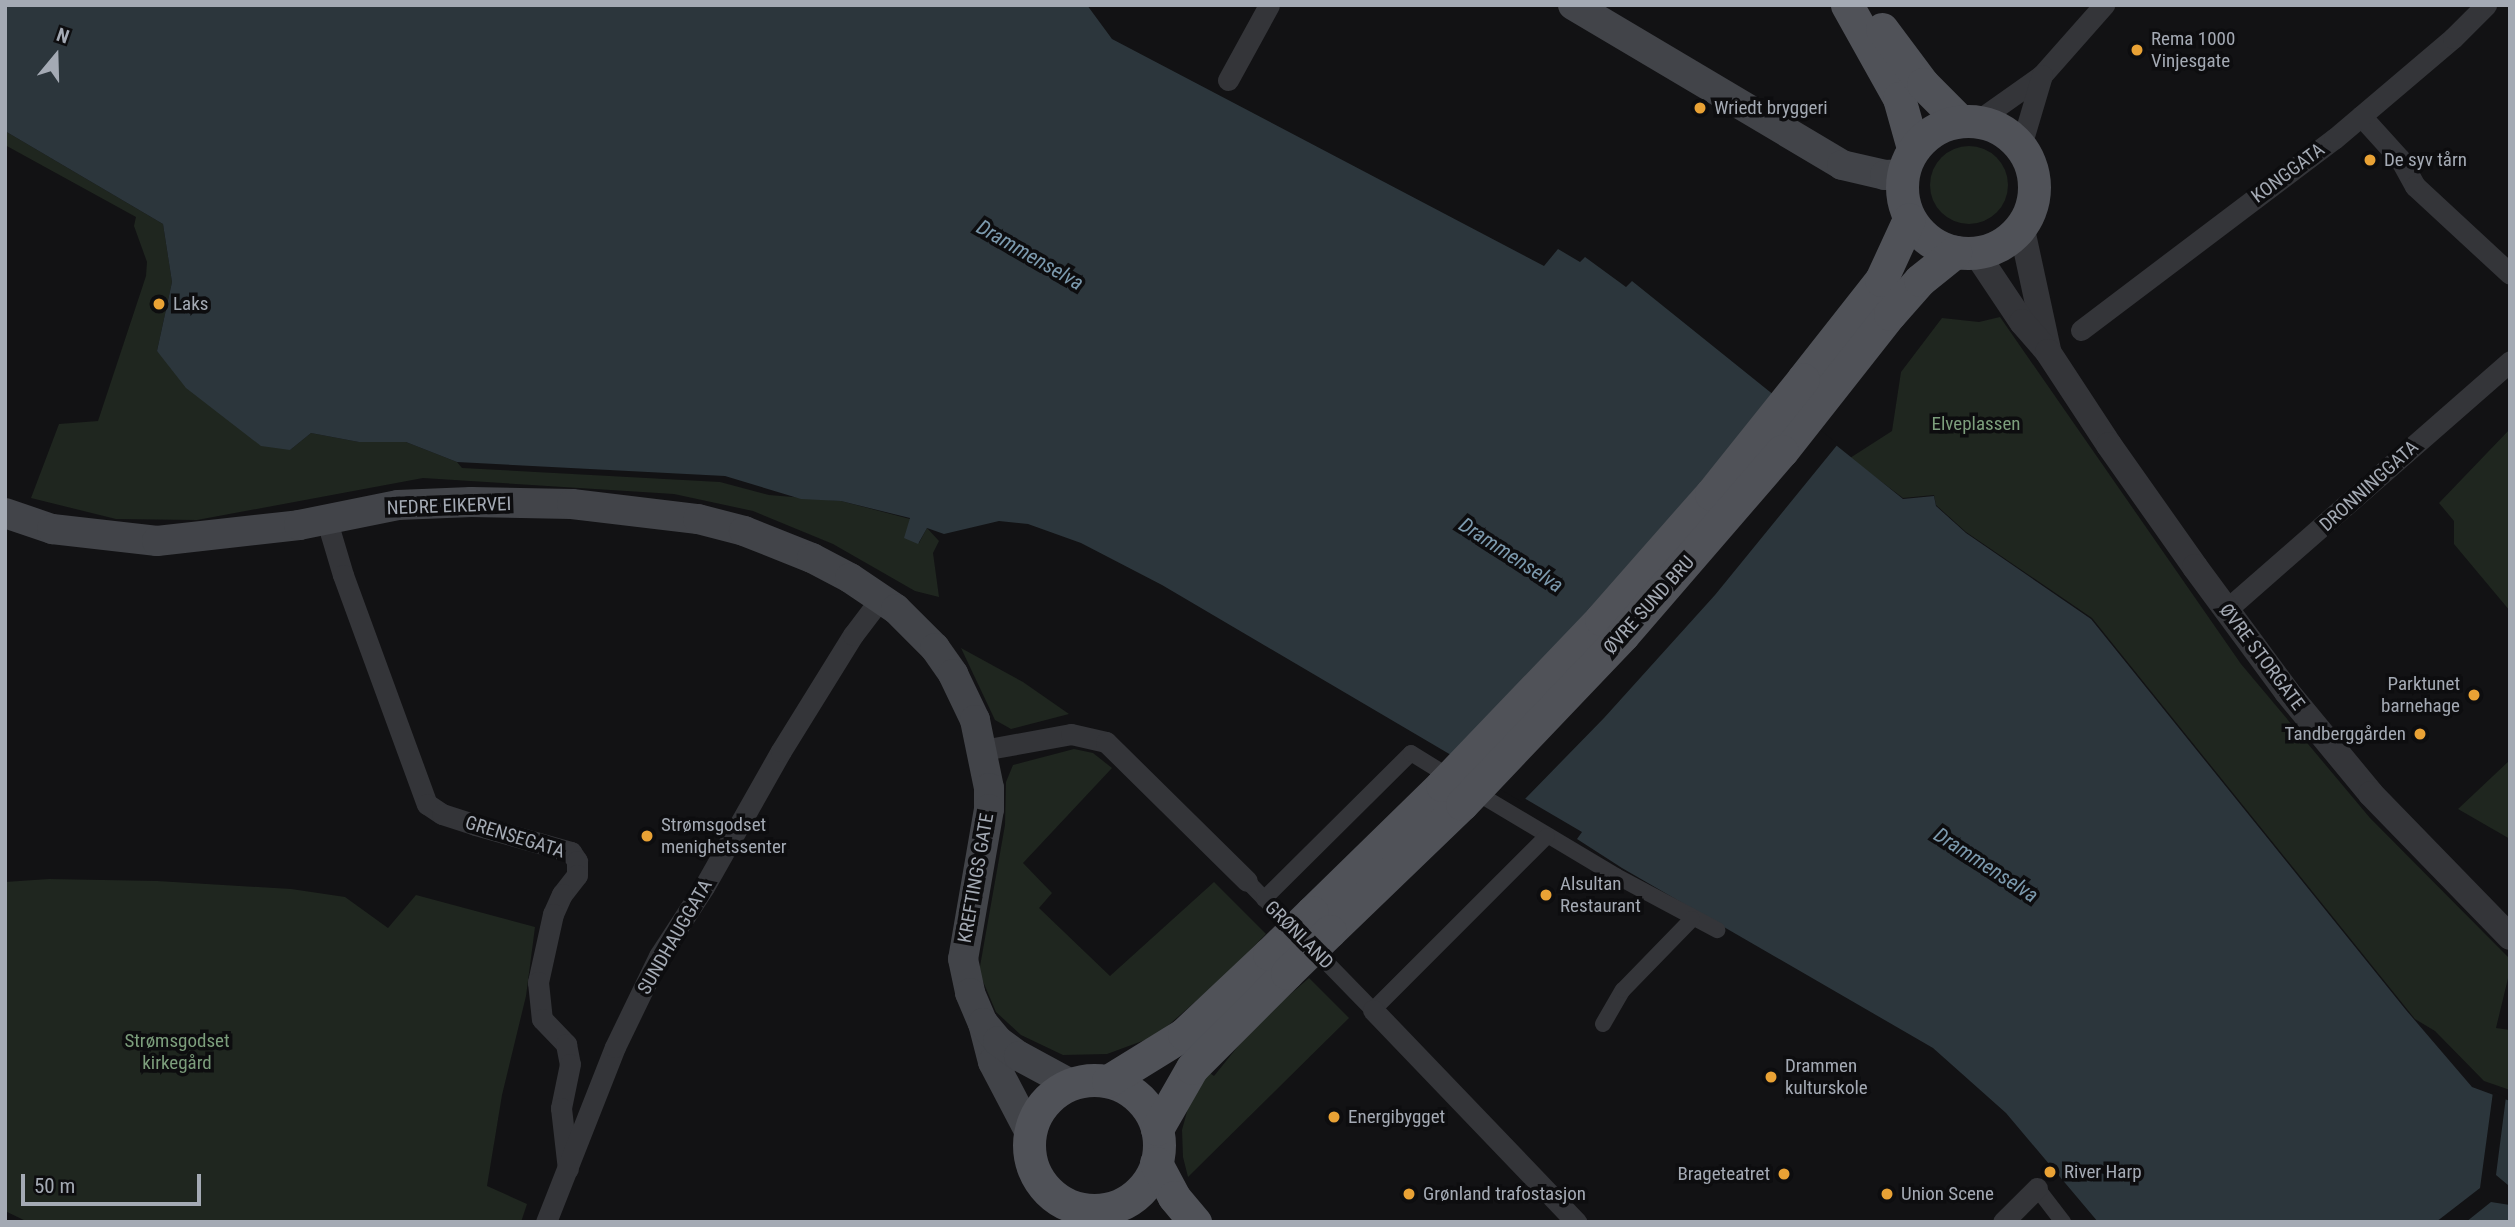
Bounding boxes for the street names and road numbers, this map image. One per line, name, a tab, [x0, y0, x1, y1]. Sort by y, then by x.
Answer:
street label: KONGGATA	[2247, 138, 2329, 208]
street label: DRONNINGGATA	[2315, 436, 2423, 536]
street label: NEDRE EIKERVEI	[386, 492, 512, 520]
street label: ØVRE SUND BRU	[1599, 551, 1699, 659]
street label: ØVRE STORGATE	[2215, 599, 2309, 715]
street label: GRENSEGATA	[462, 811, 568, 863]
street label: KREFTINGS GATE	[953, 811, 999, 945]
street label: SUNDHAUGGATA	[633, 875, 717, 999]
street label: GRØNLAND	[1260, 896, 1338, 974]

